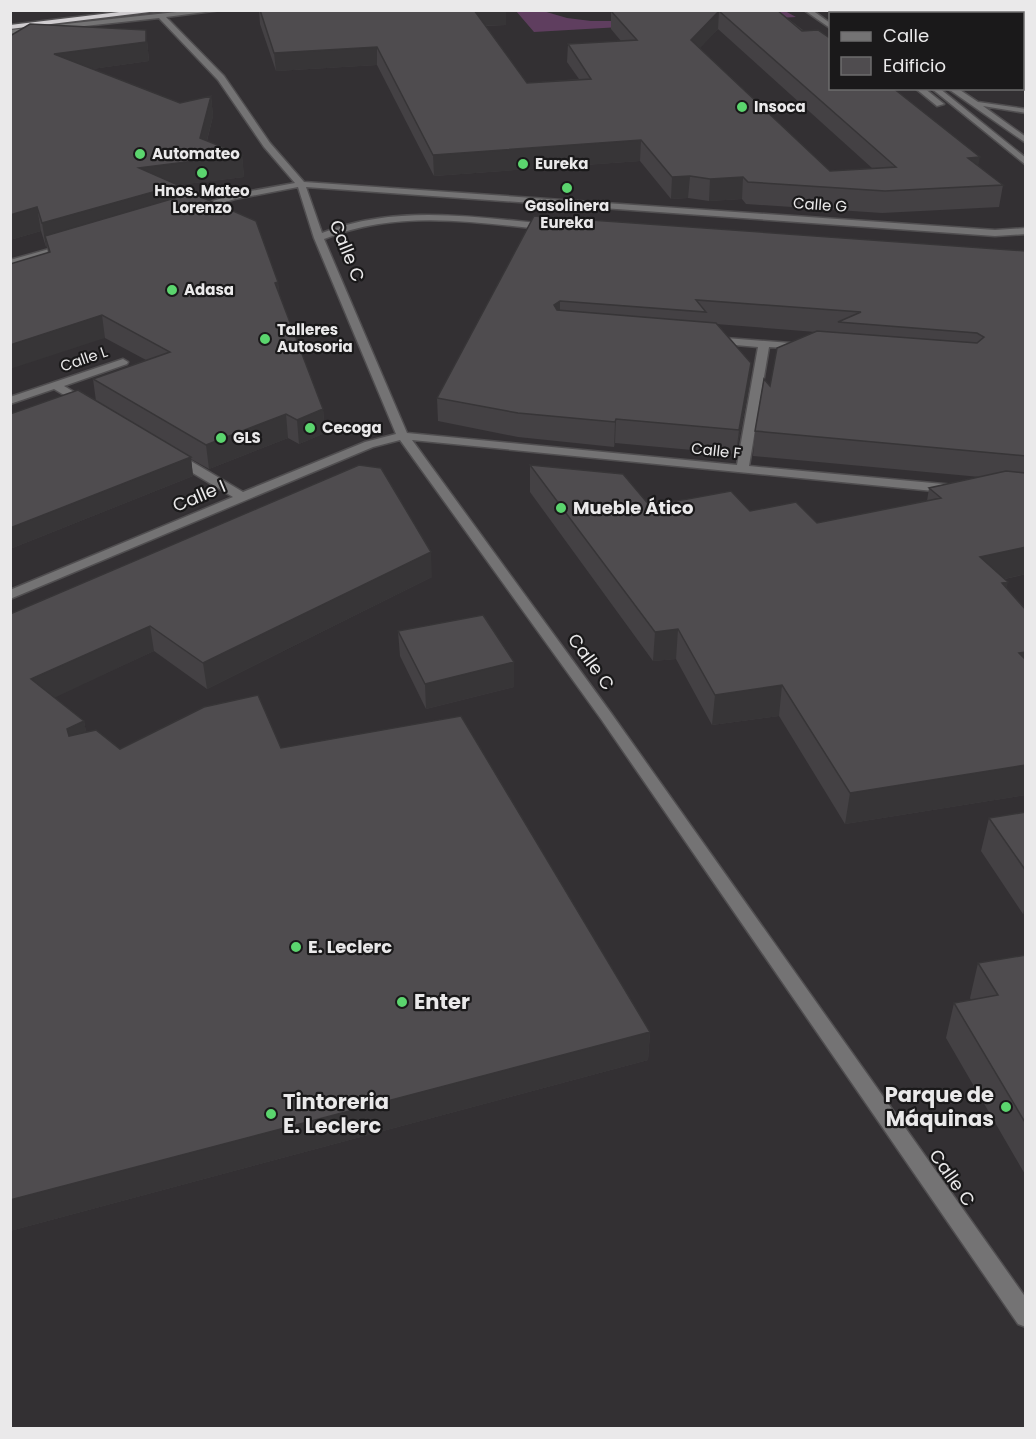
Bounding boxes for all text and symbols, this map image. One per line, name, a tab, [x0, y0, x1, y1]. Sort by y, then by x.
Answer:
legend	[829, 12, 1024, 90]
text: Calle	[883, 23, 929, 48]
text: Edificio	[883, 53, 946, 78]
place label: Insoca	[754, 96, 806, 117]
marker: Insoca	[735, 100, 749, 114]
place label: Automateo	[152, 143, 240, 164]
marker: Automateo	[133, 147, 147, 161]
place label: Eureka	[535, 153, 588, 174]
marker: Eureka	[516, 157, 530, 171]
marker: Hnos. Mateo Lorenzo	[195, 166, 209, 180]
place label: Hnos. Mateo Lorenzo	[154, 180, 250, 218]
marker: Gasolinera Eureka	[560, 181, 574, 195]
street label: Calle G	[792, 192, 848, 217]
place label: Gasolinera Eureka	[525, 195, 609, 233]
street label: Calle C	[324, 216, 371, 286]
place label: Adasa	[184, 279, 234, 300]
marker: Adasa	[165, 283, 179, 297]
place label: Talleres Autosoria	[277, 319, 353, 357]
marker: Talleres Autosoria	[258, 332, 272, 346]
street label: Calle L	[57, 340, 111, 376]
place label: Cecoga	[322, 417, 382, 438]
marker: Cecoga	[303, 421, 317, 435]
place label: GLS	[233, 427, 261, 448]
marker: GLS	[214, 431, 228, 445]
street label: Calle F	[690, 437, 742, 464]
street label: Calle I	[168, 473, 229, 518]
place label: Mueble Ático	[573, 495, 693, 520]
marker: Mueble Ático	[554, 501, 568, 515]
street label: Calle C	[562, 628, 621, 695]
place label: E. Leclerc	[308, 934, 392, 959]
marker: E. Leclerc	[289, 940, 303, 954]
place label: Enter	[414, 987, 470, 1016]
marker: Enter	[395, 995, 409, 1009]
place label: Parque de Máquinas	[885, 1080, 994, 1133]
place label: Tintoreria E. Leclerc	[283, 1087, 389, 1140]
marker: Parque de Máquinas	[999, 1100, 1013, 1114]
marker: Tintoreria E. Leclerc	[264, 1107, 278, 1121]
street label: Calle C	[924, 1144, 981, 1211]

